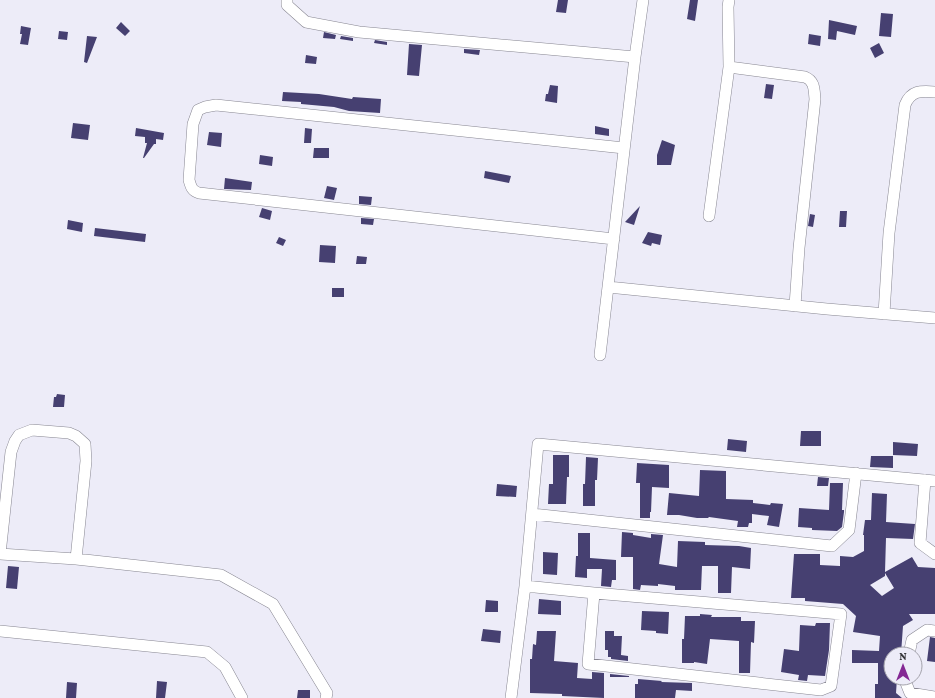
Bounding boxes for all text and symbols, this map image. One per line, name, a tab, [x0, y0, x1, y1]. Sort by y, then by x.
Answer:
north arrow	[883, 646, 923, 686]
text: N	[899, 650, 907, 662]

